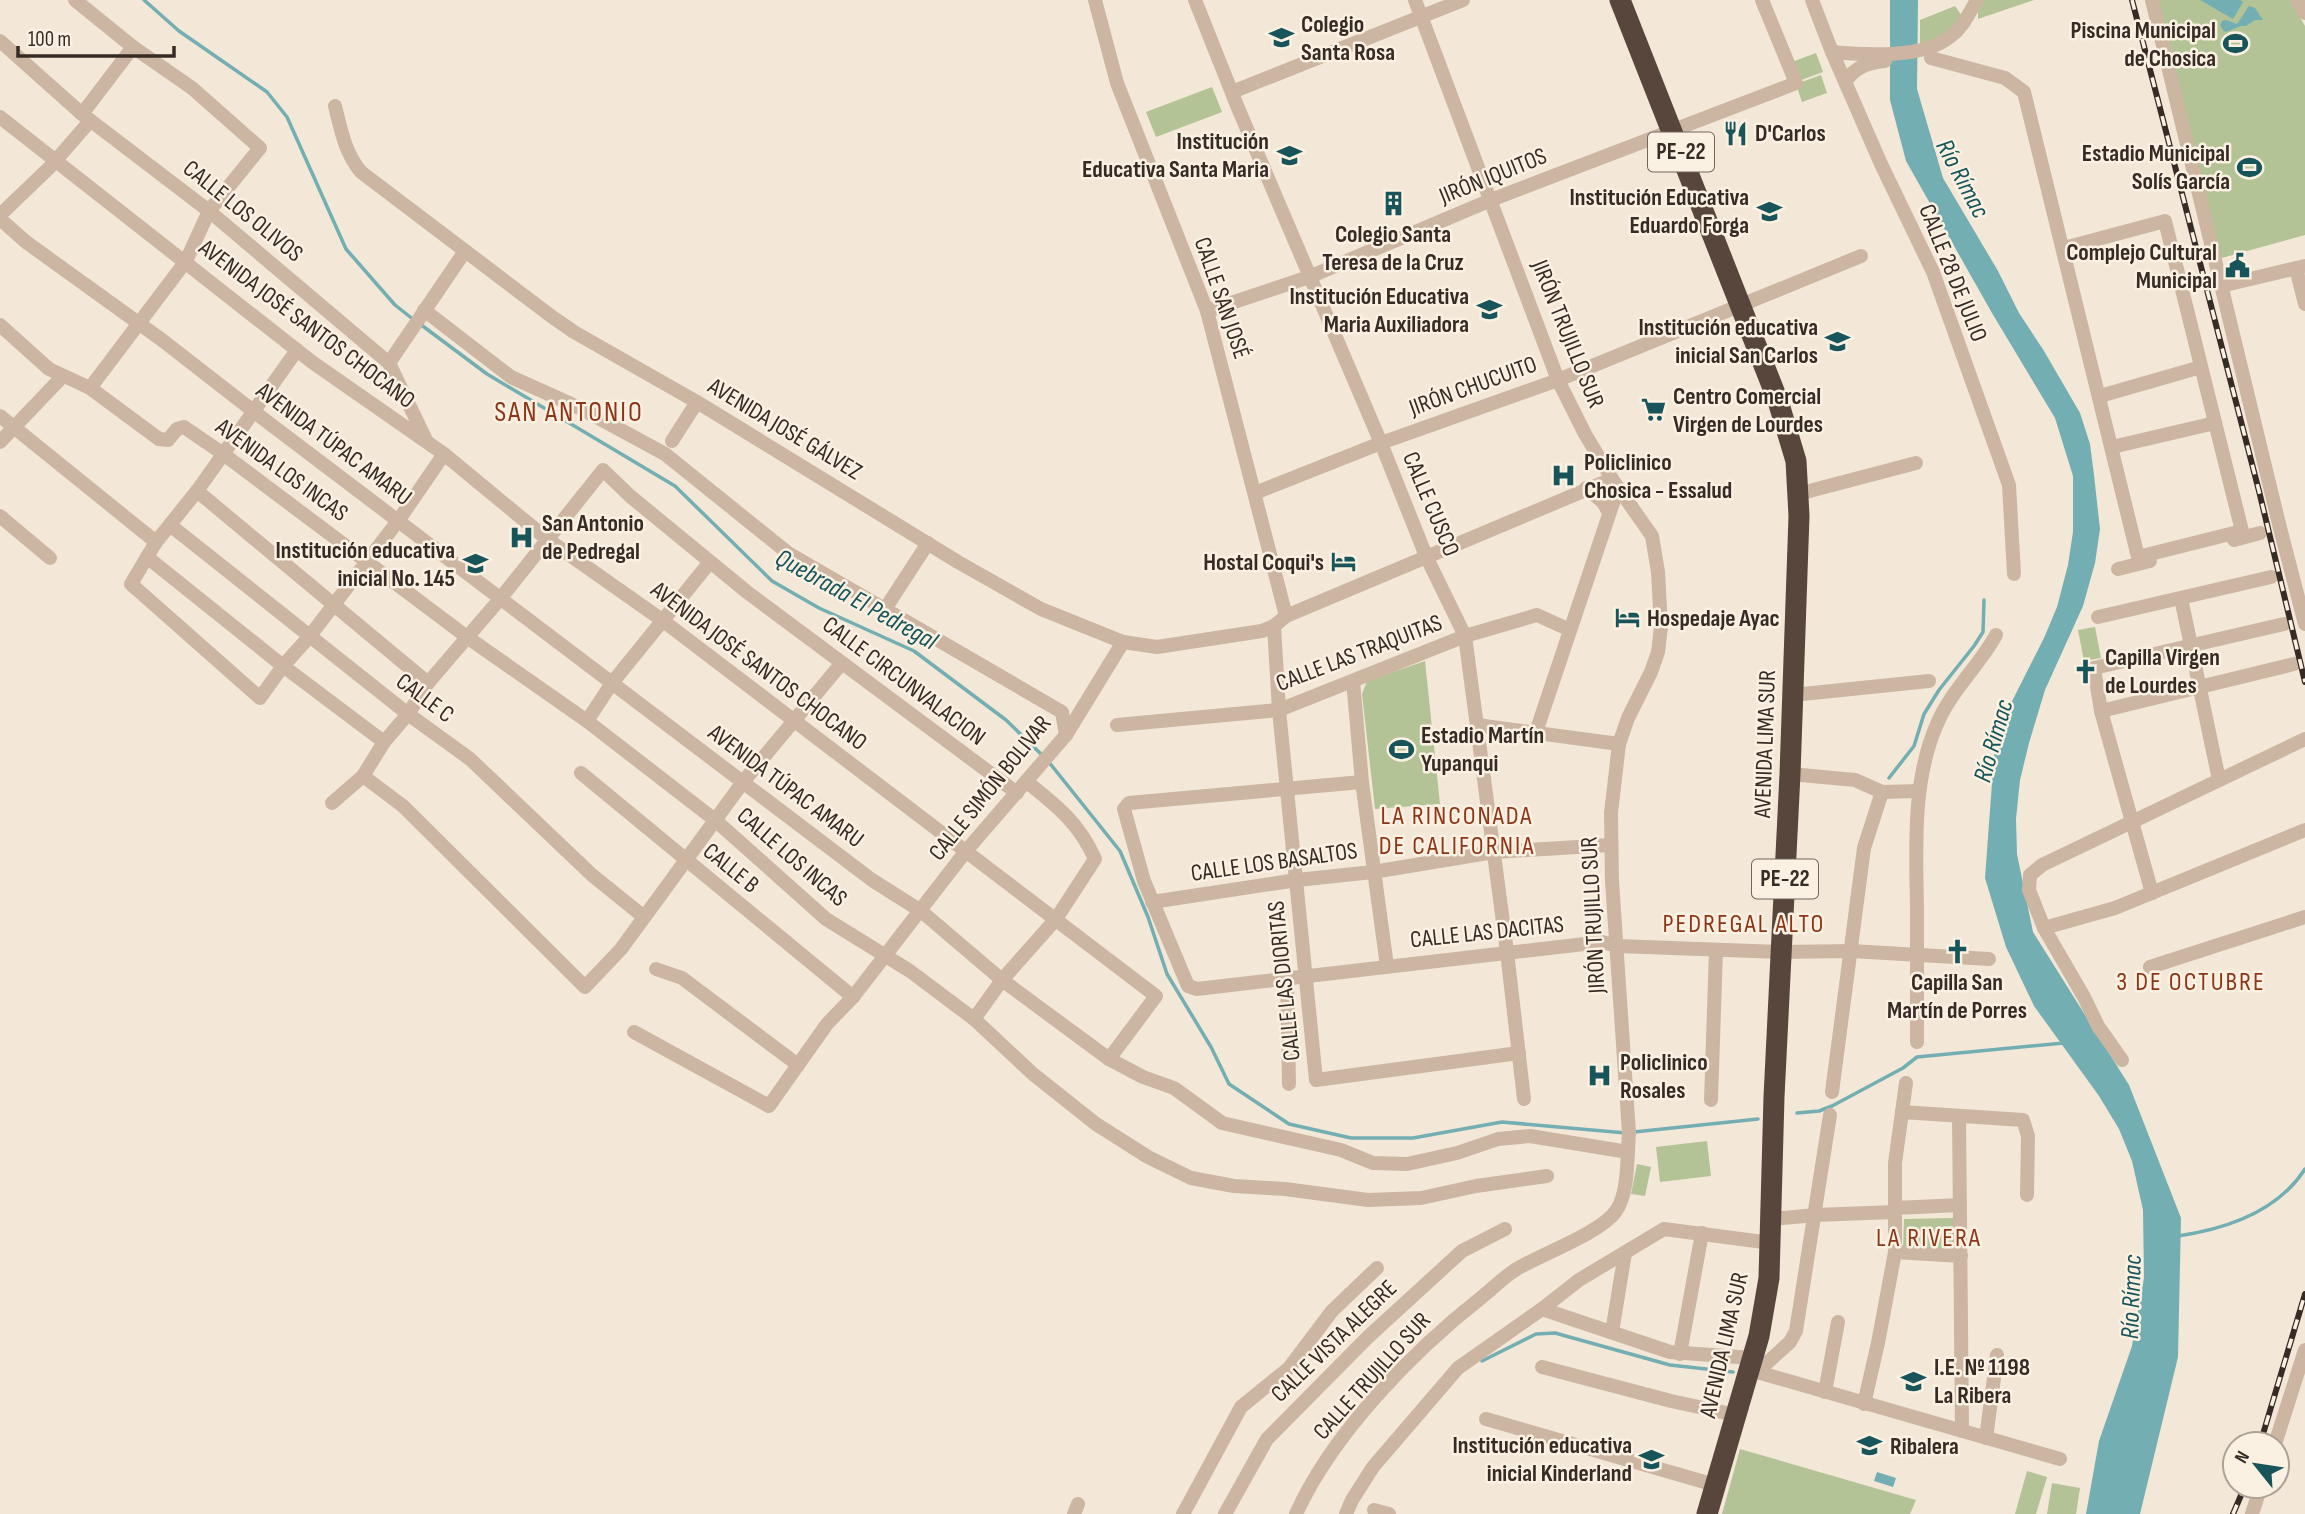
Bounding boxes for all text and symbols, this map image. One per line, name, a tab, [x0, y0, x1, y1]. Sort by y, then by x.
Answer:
place label: Colegio Santa Rosa	[1301, 10, 1395, 67]
scale bar	[18, 14, 173, 58]
place label: Piscina Municipal de Chosica	[2071, 16, 2216, 73]
school or university icon: Colegio Santa Rosa	[1267, 24, 1295, 52]
text: 100 m	[28, 27, 71, 52]
sports icon: Piscina Municipal de Chosica	[2222, 30, 2250, 58]
restaurant icon: D'Carlos	[1721, 119, 1749, 147]
place label: D'Carlos	[1755, 119, 1826, 148]
place label: Institución Educativa Santa Maria	[1082, 127, 1269, 184]
road number: PE-22	[1648, 132, 1714, 172]
water label: Río Rímac	[1928, 134, 1996, 224]
place label: Estadio Municipal Solís García	[2082, 139, 2230, 196]
school or university icon: Institución Educativa Santa Maria	[1275, 141, 1303, 169]
street label: JIRÓN IQUITOS	[1434, 141, 1551, 211]
sports icon: Estadio Municipal Solís García	[2236, 153, 2264, 181]
street label: CALLE LOS OLIVOS	[177, 154, 309, 268]
place label: Institución Educativa Eduardo Forga	[1569, 183, 1749, 240]
building icon: Colegio Santa Teresa de la Cruz	[1379, 189, 1407, 217]
school or university icon: Institución Educativa Eduardo Forga	[1755, 197, 1783, 225]
street label: CALLE 28 DE JULIO	[1912, 200, 1994, 346]
place label: Colegio Santa Teresa de la Cruz	[1322, 220, 1464, 277]
street label: AVENIDA JOSÉ SANTOS CHOCANO	[192, 233, 421, 415]
street label: CALLE SAN JOSÉ	[1188, 233, 1256, 363]
place label: Complejo Cultural Municipal	[2066, 238, 2217, 295]
public building icon: Complejo Cultural Municipal	[2223, 252, 2251, 280]
street label: JIRÓN TRUJILLO SUR	[1525, 255, 1611, 412]
place label: Institución Educativa Maria Auxiliadora	[1289, 282, 1469, 339]
school or university icon: Institución Educativa Maria Auxiliadora	[1475, 296, 1503, 324]
place label: Institución educativa inicial San Carlos	[1638, 313, 1818, 370]
school or university icon: Institución educativa inicial San Carlos	[1824, 327, 1852, 355]
street label: JIRÓN CHUCUITO	[1404, 349, 1541, 423]
street label: AVENIDA JOSÉ GÁLVEZ	[702, 371, 867, 486]
street label: AVENIDA TÚPAC AMARU	[250, 375, 418, 512]
place label: Centro Comercial Virgen de Lourdes	[1673, 382, 1823, 439]
district label: SAN ANTONIO	[494, 396, 644, 429]
supermarket icon: Centro Comercial Virgen de Lourdes	[1639, 396, 1667, 424]
street label: AVENIDA LOS INCAS	[209, 412, 354, 528]
street label: CALLE CUSCO	[1396, 447, 1466, 561]
place label: Policlinico Chosica - Essalud	[1584, 448, 1732, 505]
hospital icon: Policlinico Chosica - Essalud	[1550, 462, 1578, 490]
place label: San Antonio de Pedregal	[542, 509, 644, 566]
hospital icon: San Antonio de Pedregal	[508, 523, 536, 551]
place label: Institución educativa inicial No. 145	[275, 536, 455, 593]
water label: Quebrada El Pedregal	[770, 543, 943, 658]
place label: Hostal Coqui's	[1203, 548, 1324, 577]
hotel icon: Hostal Coqui's	[1330, 548, 1358, 576]
school or university icon: Institución educativa inicial No. 145	[461, 550, 489, 578]
street label: AVENIDA JOSÉ SANTOS CHOCANO	[644, 575, 873, 757]
hotel icon: Hospedaje Ayac	[1613, 604, 1641, 632]
place label: Hospedaje Ayac	[1647, 604, 1780, 633]
street label: CALLE LAS TRAQUITAS	[1272, 608, 1446, 698]
street label: CALLE CIRCUNVALACION	[817, 610, 991, 752]
place label: Capilla Virgen de Lourdes	[2105, 643, 2220, 700]
church icon: Capilla Virgen de Lourdes	[2071, 657, 2099, 685]
street label: CALLE C	[390, 667, 460, 729]
street label: AVENIDA LIMA SUR	[1748, 669, 1782, 820]
water label: Río Rímac	[1967, 695, 2021, 786]
street label: CALLE SIMÓN BOLIVAR	[923, 710, 1057, 866]
street label: AVENIDA TÚPAC AMARU	[702, 717, 870, 854]
place label: Estadio Martín Yupanqui	[1421, 721, 1544, 778]
sports icon: Estadio Martín Yupanqui	[1387, 735, 1415, 763]
street label: CALLE LOS INCAS	[731, 801, 853, 913]
district label: LA RINCONADA DE CALIFORNIA	[1379, 801, 1535, 862]
street label: CALLE LOS BASALTOS	[1189, 836, 1359, 888]
street label: JIRÓN TRUJILLO SUR	[1574, 836, 1612, 995]
street label: CALLE B	[697, 837, 765, 899]
road number: PE-22	[1752, 860, 1818, 898]
street label: CALLE LAS DIORITAS	[1261, 900, 1307, 1062]
district label: PEDREGAL ALTO	[1663, 909, 1825, 940]
street label: CALLE LAS DACITAS	[1409, 910, 1565, 954]
church icon: Capilla San Martín de Porres	[1943, 937, 1971, 965]
district label: 3 DE OCTUBRE	[2116, 967, 2266, 998]
place label: Capilla San Martín de Porres	[1887, 968, 2027, 1025]
place label: Policlinico Rosales	[1620, 1048, 1708, 1105]
hospital icon: Policlinico Rosales	[1586, 1062, 1614, 1090]
district label: LA RIVERA	[1876, 1223, 1982, 1254]
water label: Río Rímac	[2115, 1253, 2149, 1340]
street label: AVENIDA LIMA SUR	[1693, 1270, 1755, 1421]
street label: CALLE VISTA ALEGRE	[1265, 1274, 1403, 1408]
street label: CALLE TRUJILLO SUR	[1307, 1306, 1437, 1446]
place label: I.E. Nº 1198 La Ribera	[1934, 1353, 2030, 1410]
school or university icon: I.E. Nº 1198 La Ribera	[1900, 1367, 1928, 1395]
north arrow	[2221, 1430, 2291, 1500]
place label: Institución educativa inicial Kinderland	[1452, 1431, 1632, 1488]
school or university icon: Ribalera	[1856, 1432, 1884, 1460]
place label: Ribalera	[1890, 1432, 1959, 1461]
school or university icon: Institución educativa inicial Kinderland	[1638, 1445, 1666, 1473]
text: N	[2230, 1447, 2255, 1467]

